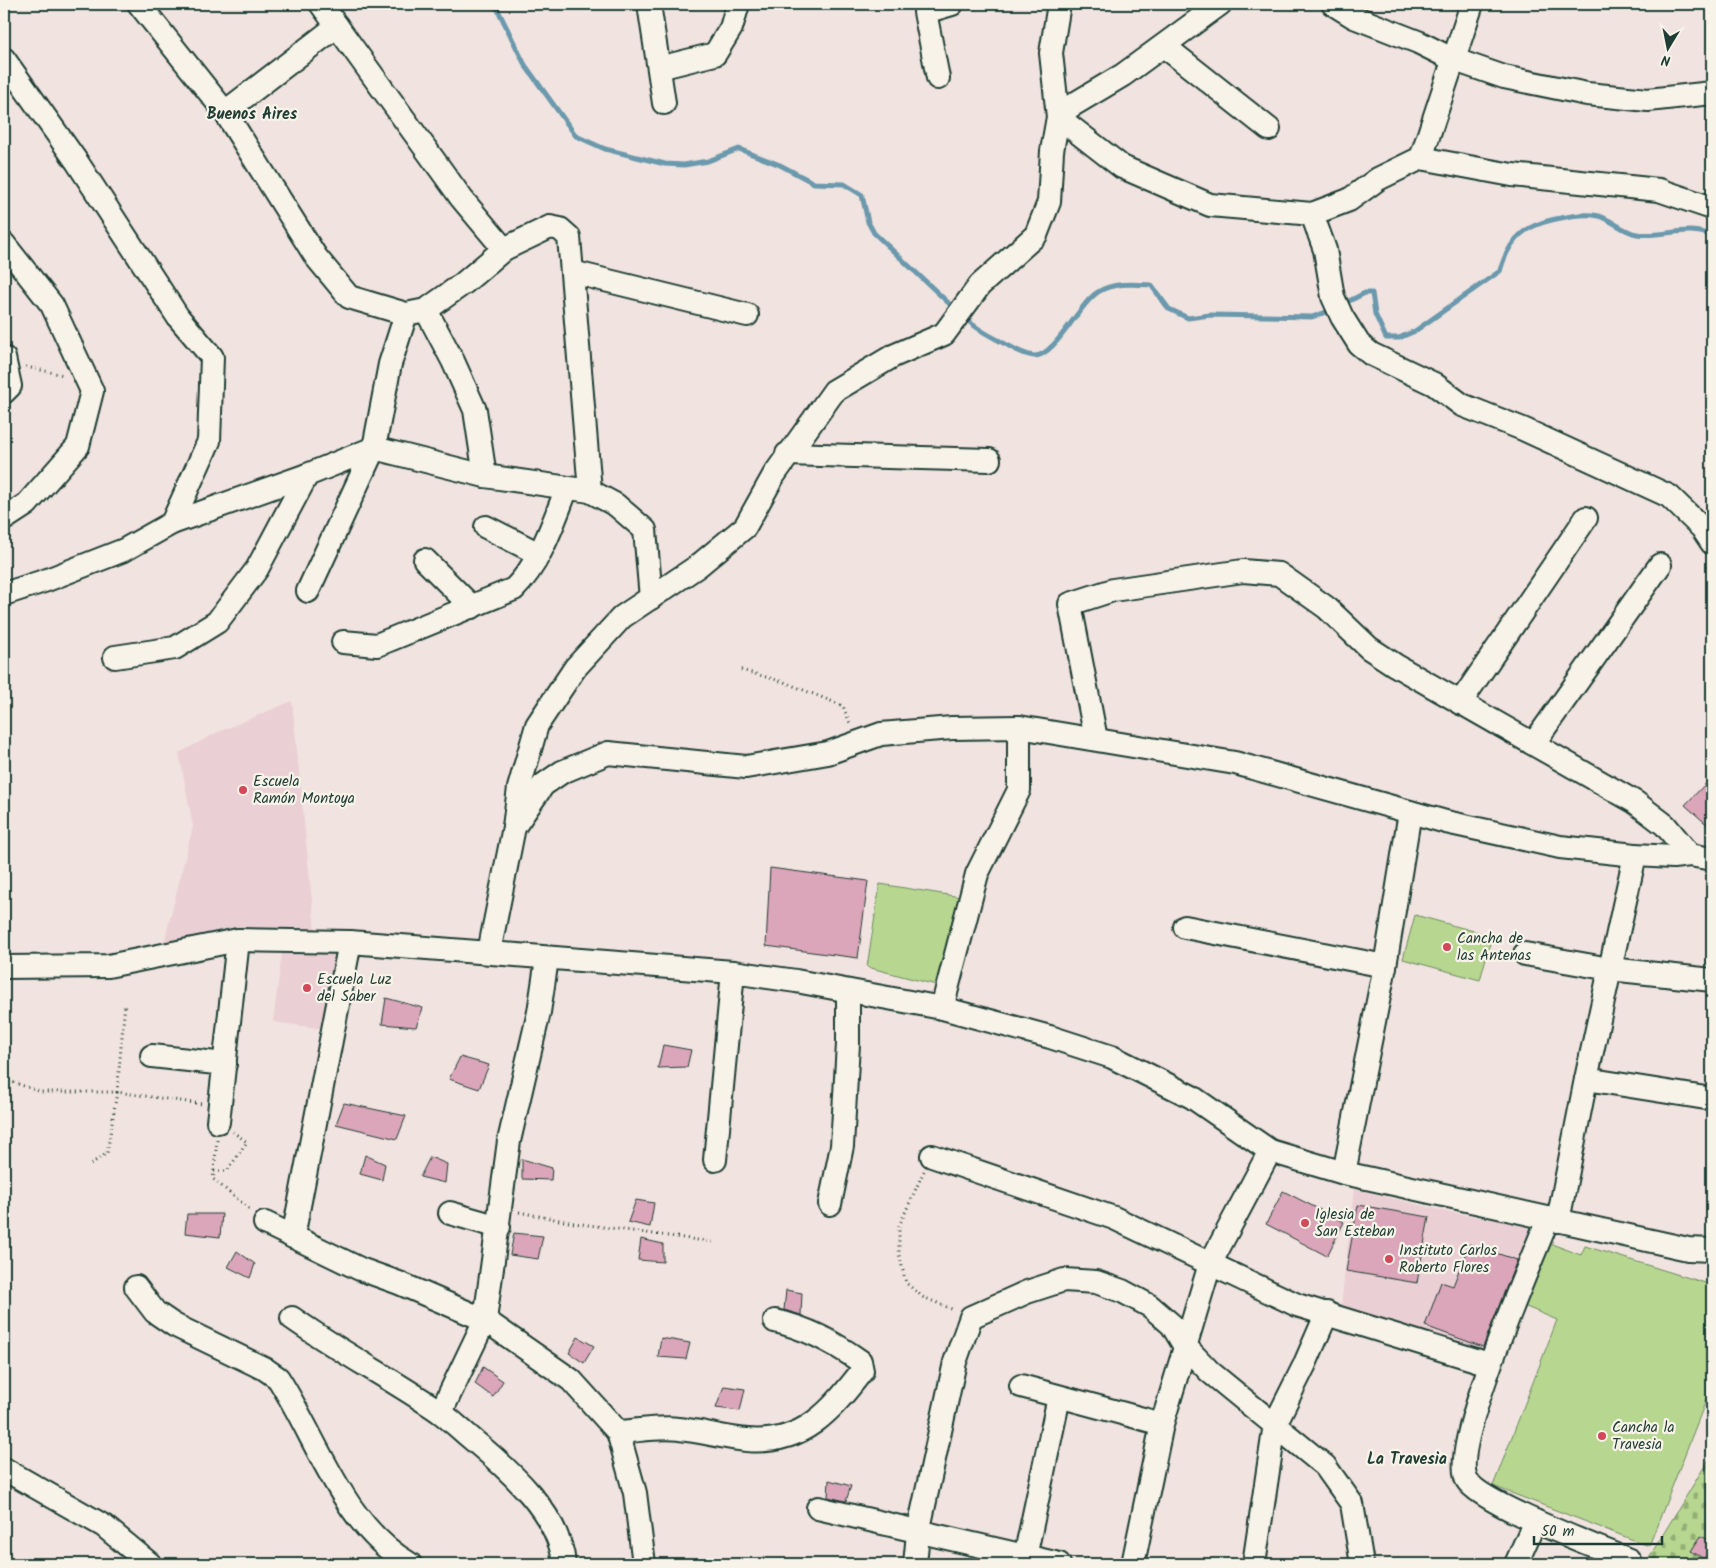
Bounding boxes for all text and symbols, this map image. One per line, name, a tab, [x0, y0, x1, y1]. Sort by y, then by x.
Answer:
north arrow	[1644, 22, 1694, 72]
text: N	[1659, 48, 1672, 71]
district label: Buenos Aires	[207, 102, 298, 127]
place label: Escuela Ramón Montoya	[253, 770, 355, 811]
marker: Escuela Ramón Montoya	[237, 784, 249, 796]
place label: Cancha de las Antenas	[1457, 927, 1532, 968]
marker: Cancha de las Antenas	[1441, 941, 1453, 953]
place label: Escuela Luz del Saber	[317, 968, 392, 1009]
marker: Escuela Luz del Saber	[301, 982, 313, 994]
place label: Iglesia de San Esteban	[1315, 1203, 1395, 1244]
marker: Iglesia de San Esteban	[1299, 1217, 1311, 1229]
place label: Instituto Carlos Roberto Flores	[1399, 1239, 1498, 1280]
marker: Instituto Carlos Roberto Flores	[1383, 1253, 1395, 1265]
place label: Cancha la Travesia	[1612, 1416, 1675, 1457]
marker: Cancha la Travesia	[1596, 1430, 1608, 1442]
district label: La Travesia	[1367, 1447, 1447, 1472]
scale bar	[1534, 1513, 1661, 1545]
text: 50 m	[1541, 1520, 1575, 1544]

